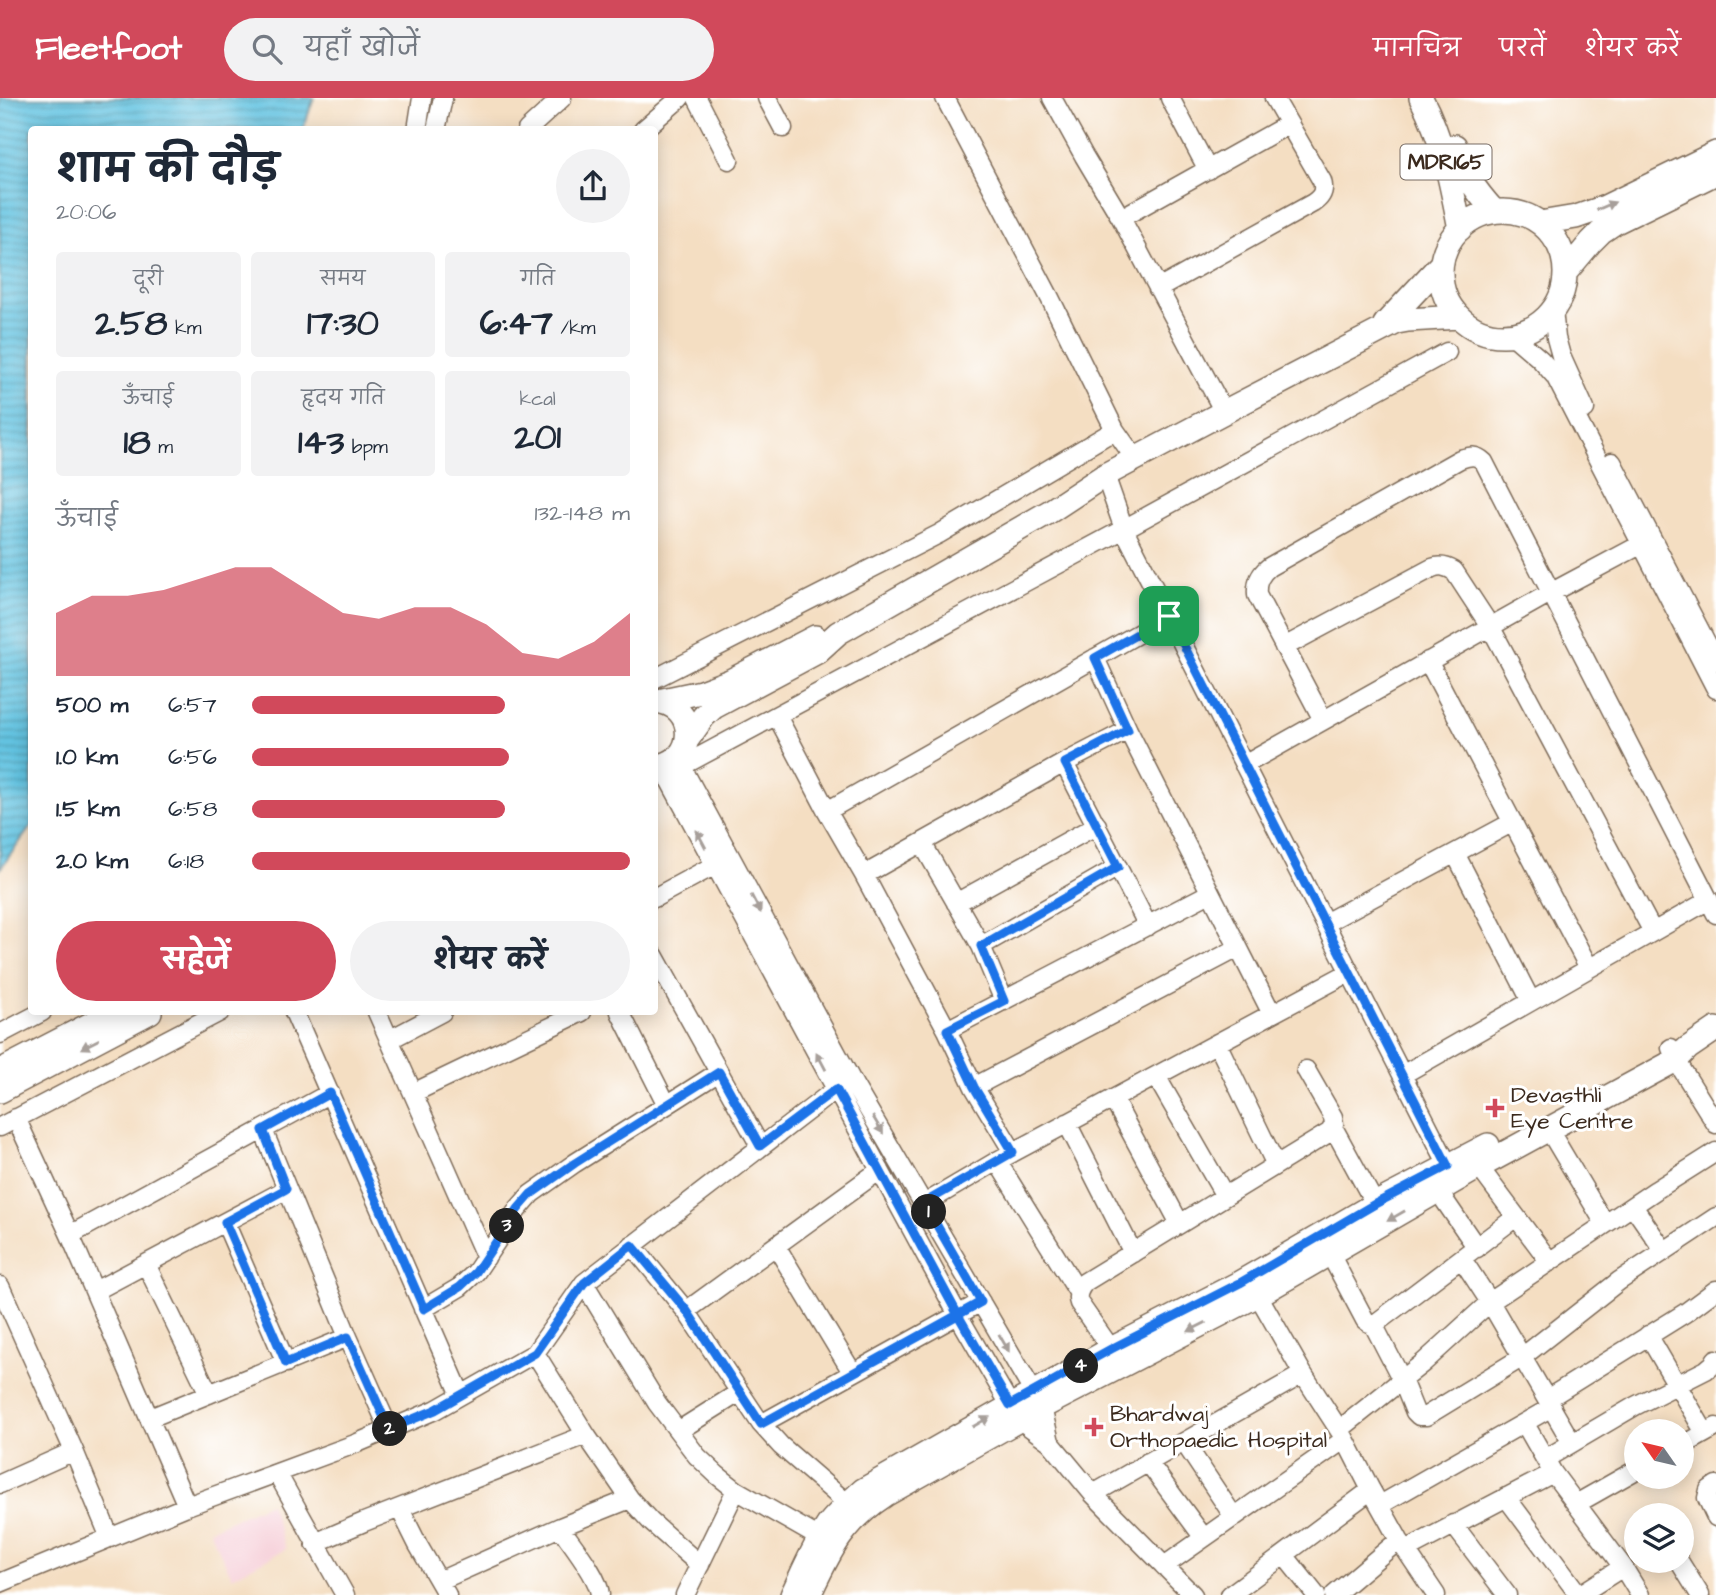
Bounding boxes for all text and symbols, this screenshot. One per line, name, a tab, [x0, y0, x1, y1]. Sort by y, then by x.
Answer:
search box	[224, 18, 714, 81]
text: Fleetfoot	[35, 26, 182, 72]
icon: search	[248, 30, 286, 68]
text: यहाँ खोजें	[304, 30, 420, 66]
text: मानचित्र	[1373, 32, 1461, 66]
text: परतें	[1499, 32, 1546, 66]
text: शेयर करें	[1584, 32, 1681, 66]
text: शाम की दौड़	[56, 144, 279, 196]
road number: MDR165	[1400, 144, 1492, 180]
button: share	[556, 149, 630, 223]
text: 20:06	[56, 196, 116, 228]
one-way arrow	[1596, 200, 1617, 211]
text: दूरी	[133, 266, 163, 293]
text: समय	[320, 266, 366, 293]
text: गति	[520, 266, 555, 293]
text: 2.58	[95, 299, 168, 348]
text: 17:30	[307, 299, 379, 348]
text: 6:47	[480, 299, 553, 348]
text: km	[168, 315, 202, 342]
text: /km	[553, 315, 596, 342]
text: ऊँचाई	[123, 385, 174, 412]
text: हृदय गति	[301, 385, 385, 412]
text: kcal	[519, 386, 556, 413]
text: 201	[514, 413, 561, 462]
text: 18	[124, 418, 151, 467]
text: 143	[298, 418, 344, 467]
text: m	[151, 434, 173, 461]
text: bpm	[344, 434, 388, 461]
text: 132–148 m	[534, 497, 630, 529]
text: ऊँचाई	[56, 503, 118, 535]
pin	[1139, 586, 1199, 646]
icon: arrive	[1150, 597, 1188, 635]
text: 500 m	[56, 689, 128, 721]
text: 6:57	[168, 689, 217, 721]
text: 1.0 km	[56, 741, 118, 773]
text: 6:56	[168, 741, 217, 773]
text: 1.5 km	[56, 793, 120, 825]
text: 6:58	[168, 793, 217, 825]
one-way arrow	[695, 829, 707, 849]
text: 2.0 km	[56, 845, 128, 877]
text: 6:18	[168, 845, 204, 877]
one-way arrow	[751, 894, 762, 914]
button: सहेजें	[56, 921, 336, 1001]
button: शेयर करें	[350, 921, 630, 1001]
one-way arrow	[80, 1039, 100, 1050]
one-way arrow	[815, 1050, 827, 1070]
place label: Devasthli Eye Centre	[1511, 1079, 1634, 1138]
marker: Devasthli Eye Centre	[1485, 1098, 1505, 1118]
one-way arrow	[871, 1115, 884, 1134]
pin: 1	[912, 1194, 946, 1230]
text: 1	[927, 1198, 930, 1225]
pin: 3	[490, 1208, 524, 1244]
one-way arrow	[1386, 1209, 1405, 1222]
text: 3	[502, 1212, 511, 1239]
one-way arrow	[1187, 1321, 1207, 1332]
one-way arrow	[998, 1333, 1010, 1352]
pin: 4	[1064, 1348, 1098, 1384]
text: 4	[1074, 1352, 1087, 1379]
place label: Bhardwaj Orthopaedic Hospital	[1110, 1398, 1327, 1456]
pin: 2	[372, 1412, 408, 1446]
text: 2	[384, 1415, 395, 1442]
one-way arrow	[971, 1416, 990, 1429]
marker: Bhardwaj Orthopaedic Hospital	[1084, 1417, 1104, 1437]
north arrow	[1624, 1419, 1694, 1489]
map controls	[1624, 1419, 1694, 1573]
button: layers	[1624, 1503, 1694, 1573]

